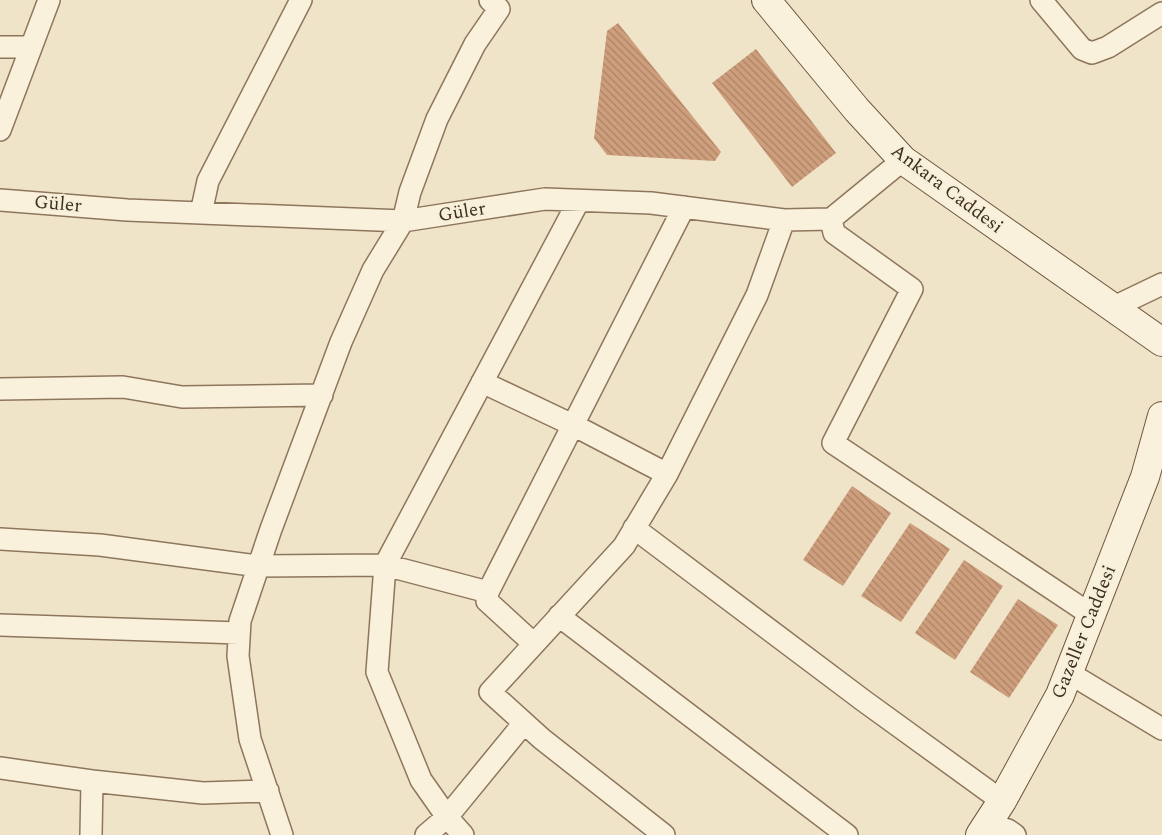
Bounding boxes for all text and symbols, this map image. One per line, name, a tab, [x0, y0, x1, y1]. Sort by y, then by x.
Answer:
street label: Ankara Caddesi	[885, 137, 1009, 241]
street label: Güler	[33, 187, 83, 221]
street label: Güler	[436, 194, 488, 230]
street label: Gazeller Caddesi	[1044, 561, 1124, 703]

